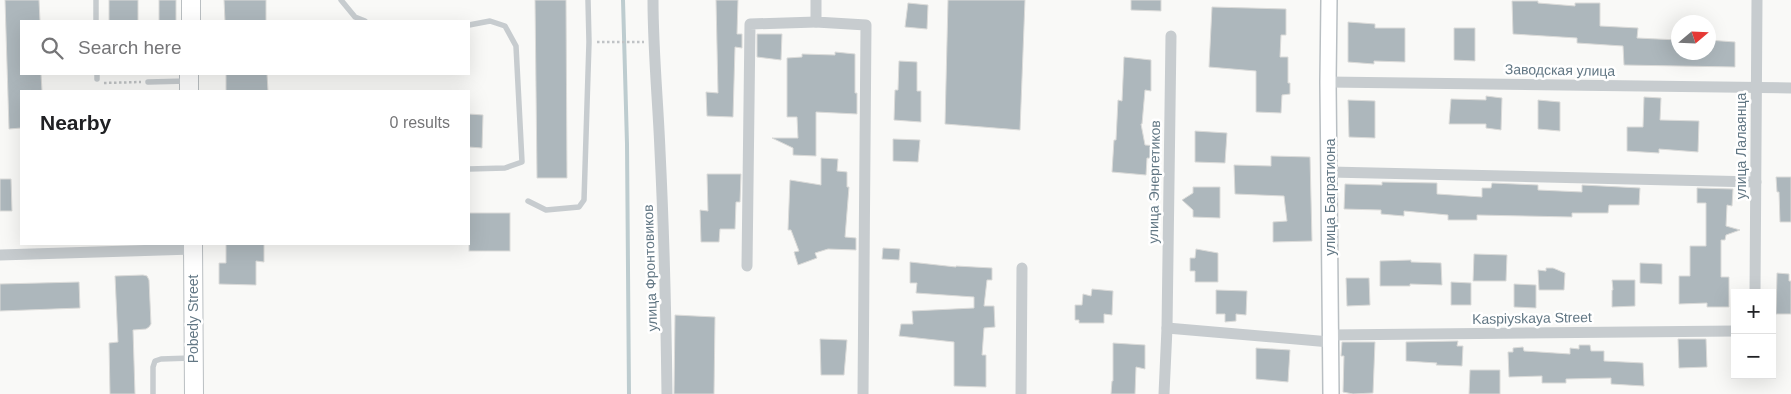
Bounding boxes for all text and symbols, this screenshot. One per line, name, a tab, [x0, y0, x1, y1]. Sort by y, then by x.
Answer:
north arrow	[1671, 15, 1716, 60]
search box	[20, 20, 470, 75]
icon: search	[38, 34, 66, 62]
text: Search here	[78, 37, 182, 58]
street label: Заводская улица	[1505, 61, 1616, 79]
street label: улица Лалаянца	[1733, 93, 1749, 199]
text: Nearby	[40, 111, 111, 134]
text: 0 results	[390, 114, 450, 131]
street label: улица Энергетиков	[1145, 120, 1163, 244]
street label: улица Багратиона	[1322, 138, 1338, 256]
street label: улица Фронтовиков	[640, 204, 660, 332]
street label: Pobedy Street	[185, 275, 201, 363]
map controls	[1731, 289, 1776, 379]
button: +	[1731, 289, 1776, 334]
street label: Kaspiyskaya Street	[1472, 309, 1592, 327]
button: −	[1731, 334, 1776, 379]

